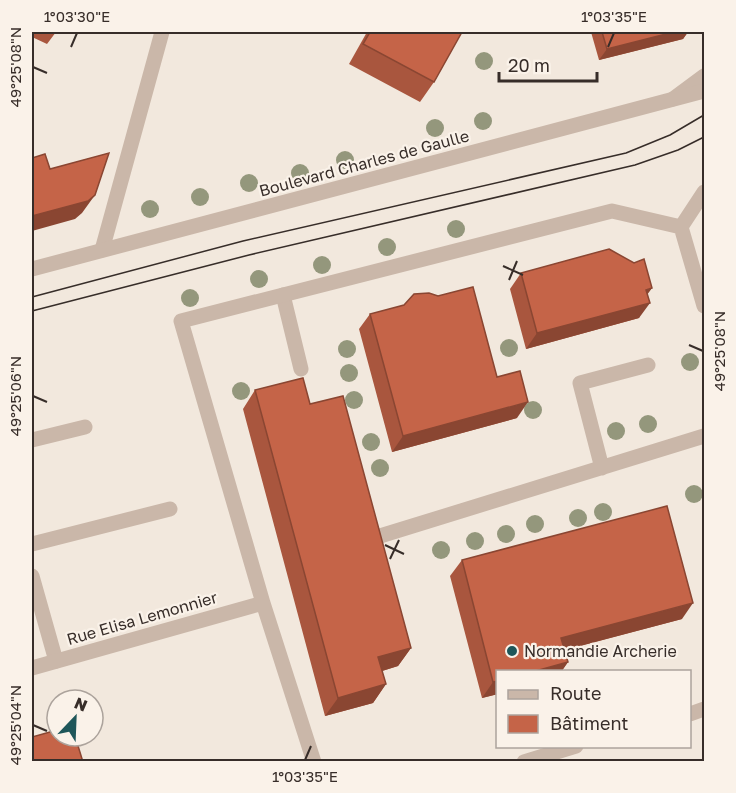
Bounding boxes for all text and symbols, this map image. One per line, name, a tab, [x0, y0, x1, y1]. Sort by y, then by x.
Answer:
text: 1°03'30"E	[44, 7, 110, 25]
text: 1°03'35"E	[581, 7, 647, 25]
text: 49°25'08"N	[6, 27, 24, 107]
scale bar	[499, 45, 596, 83]
text: 20 m	[508, 54, 550, 76]
street label: Boulevard Charles de Gaulle	[257, 125, 471, 201]
text: 49°25'08"N	[710, 311, 728, 391]
text: 49°25'06"N	[6, 356, 24, 436]
street label: Rue Elisa Lemonnier	[64, 587, 220, 649]
place label: Normandie Archerie	[524, 641, 677, 661]
marker: Normandie Archerie	[505, 644, 519, 658]
legend	[496, 670, 691, 748]
text: Route	[550, 682, 601, 704]
text: 49°25'04"N	[6, 685, 24, 765]
north arrow	[45, 688, 105, 748]
text: N	[71, 693, 90, 716]
text: Bâtiment	[550, 712, 629, 734]
text: 1°03'35"E	[272, 767, 338, 785]

